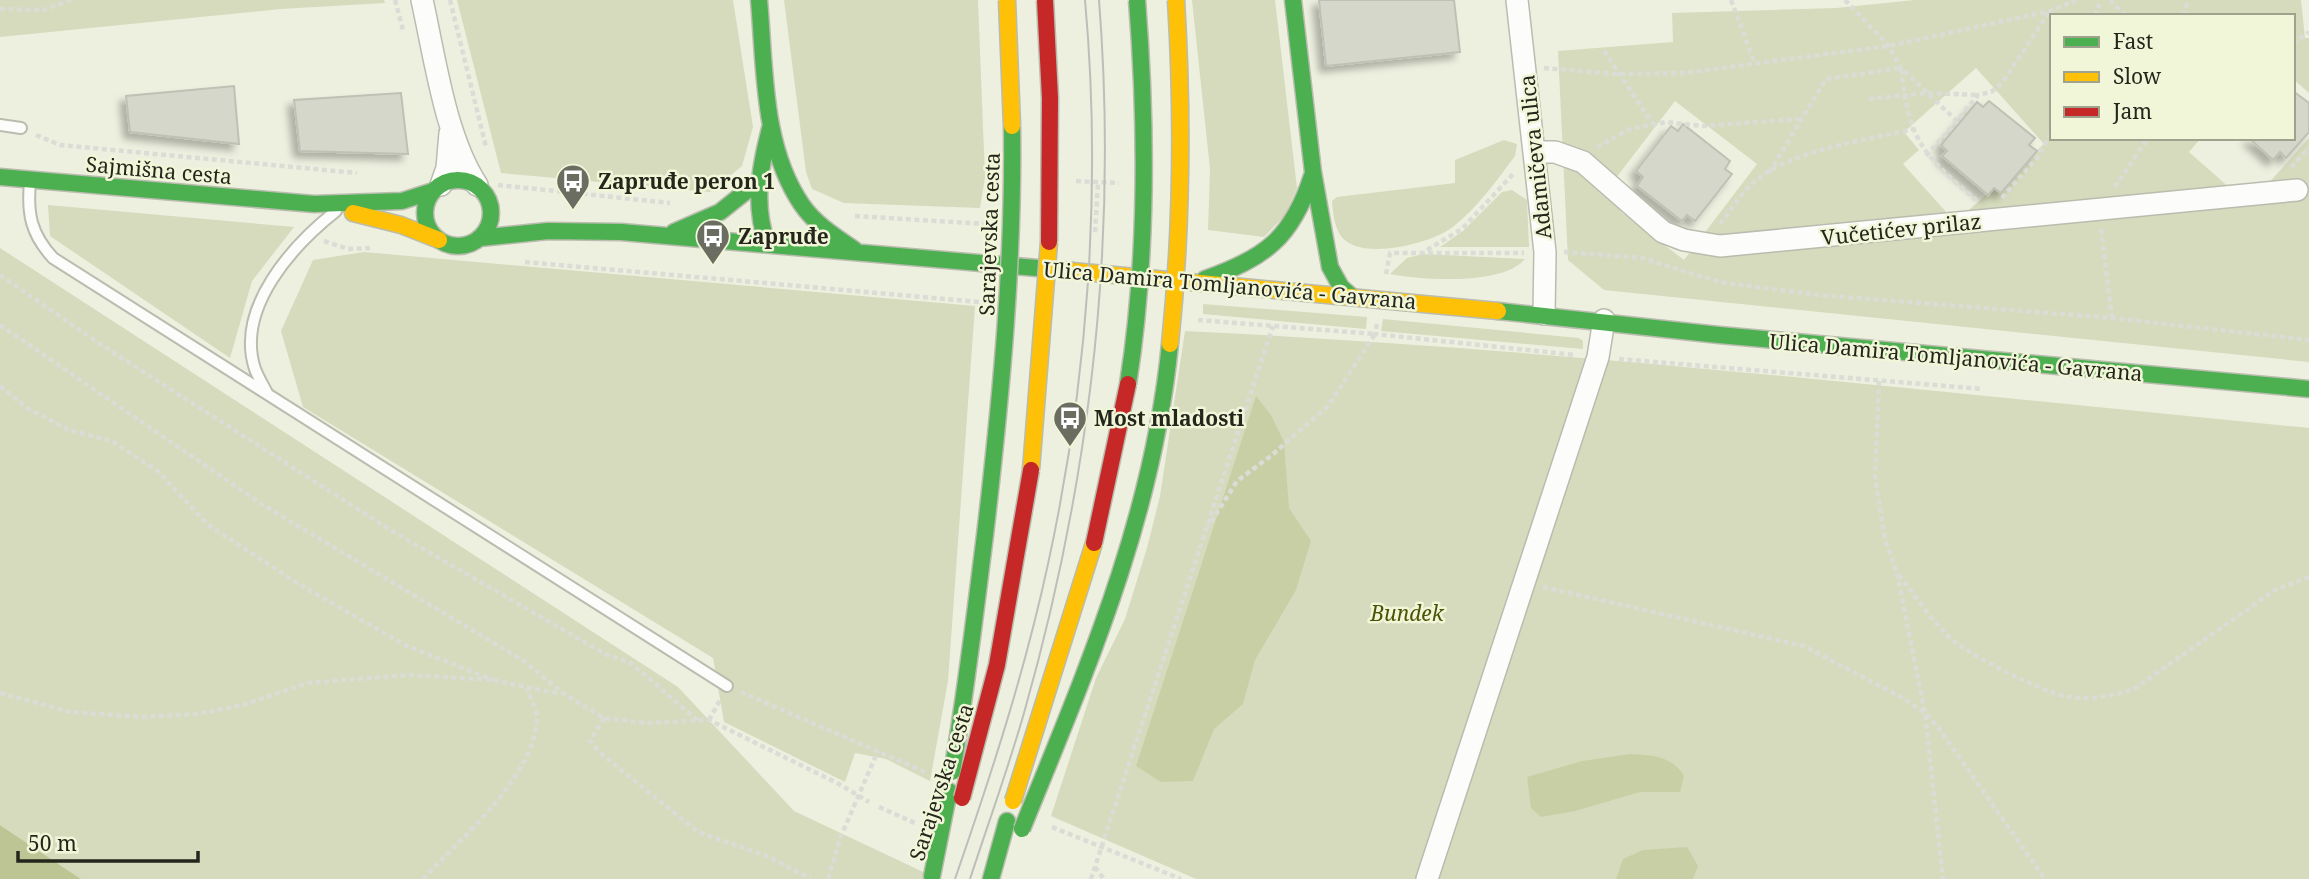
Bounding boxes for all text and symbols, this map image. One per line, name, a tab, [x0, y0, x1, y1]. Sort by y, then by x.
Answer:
legend	[2050, 14, 2295, 140]
text: Fast	[2113, 27, 2153, 55]
text: Slow	[2113, 62, 2162, 90]
street label: Adamičeva ulica	[1512, 73, 1558, 241]
text: Jam	[2112, 97, 2152, 125]
street label: Sajmišna cesta	[85, 150, 233, 190]
street label: Sarajevska cesta	[972, 152, 1006, 316]
bus stop icon: Zapruđe peron 1	[554, 162, 592, 211]
place label: Zapruđe peron 1	[598, 167, 775, 195]
street label: Vučetićev prilaz	[1820, 207, 1982, 251]
bus stop icon: Zapruđe	[694, 217, 732, 266]
place label: Zapruđe	[738, 222, 829, 250]
street label: Ulica Damira Tomljanovića - Gavrana	[1042, 255, 1418, 315]
street label: Ulica Damira Tomljanovića - Gavrana	[1768, 327, 2144, 387]
bus stop icon: Most mladosti	[1051, 399, 1089, 448]
place label: Most mladosti	[1094, 404, 1245, 432]
park label: Bundek	[1369, 599, 1445, 627]
street label: Sarajevska cesta	[902, 700, 980, 864]
scale bar	[18, 820, 198, 864]
text: 50 m	[28, 829, 77, 857]

